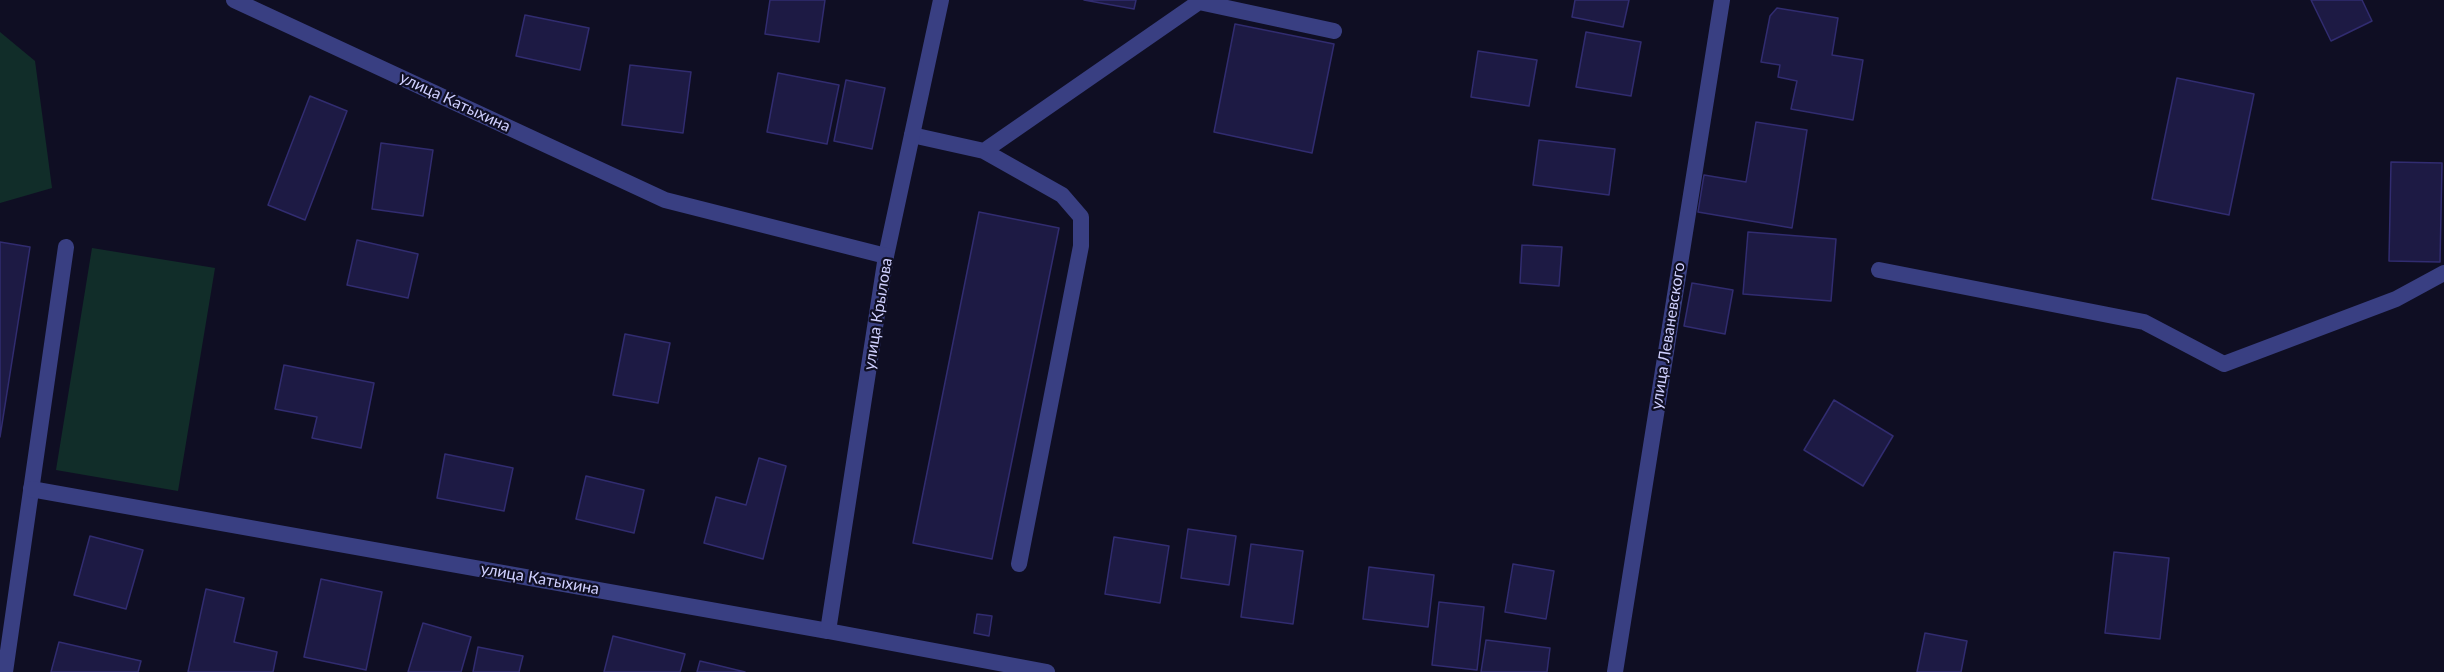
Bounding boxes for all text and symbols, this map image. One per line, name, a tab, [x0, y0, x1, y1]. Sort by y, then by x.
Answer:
street label: улица Катыхина	[397, 68, 513, 136]
street label: улица Крылова	[860, 257, 896, 371]
street label: улица Леваневского	[1647, 261, 1689, 411]
street label: улица Катыхина	[479, 559, 601, 599]

